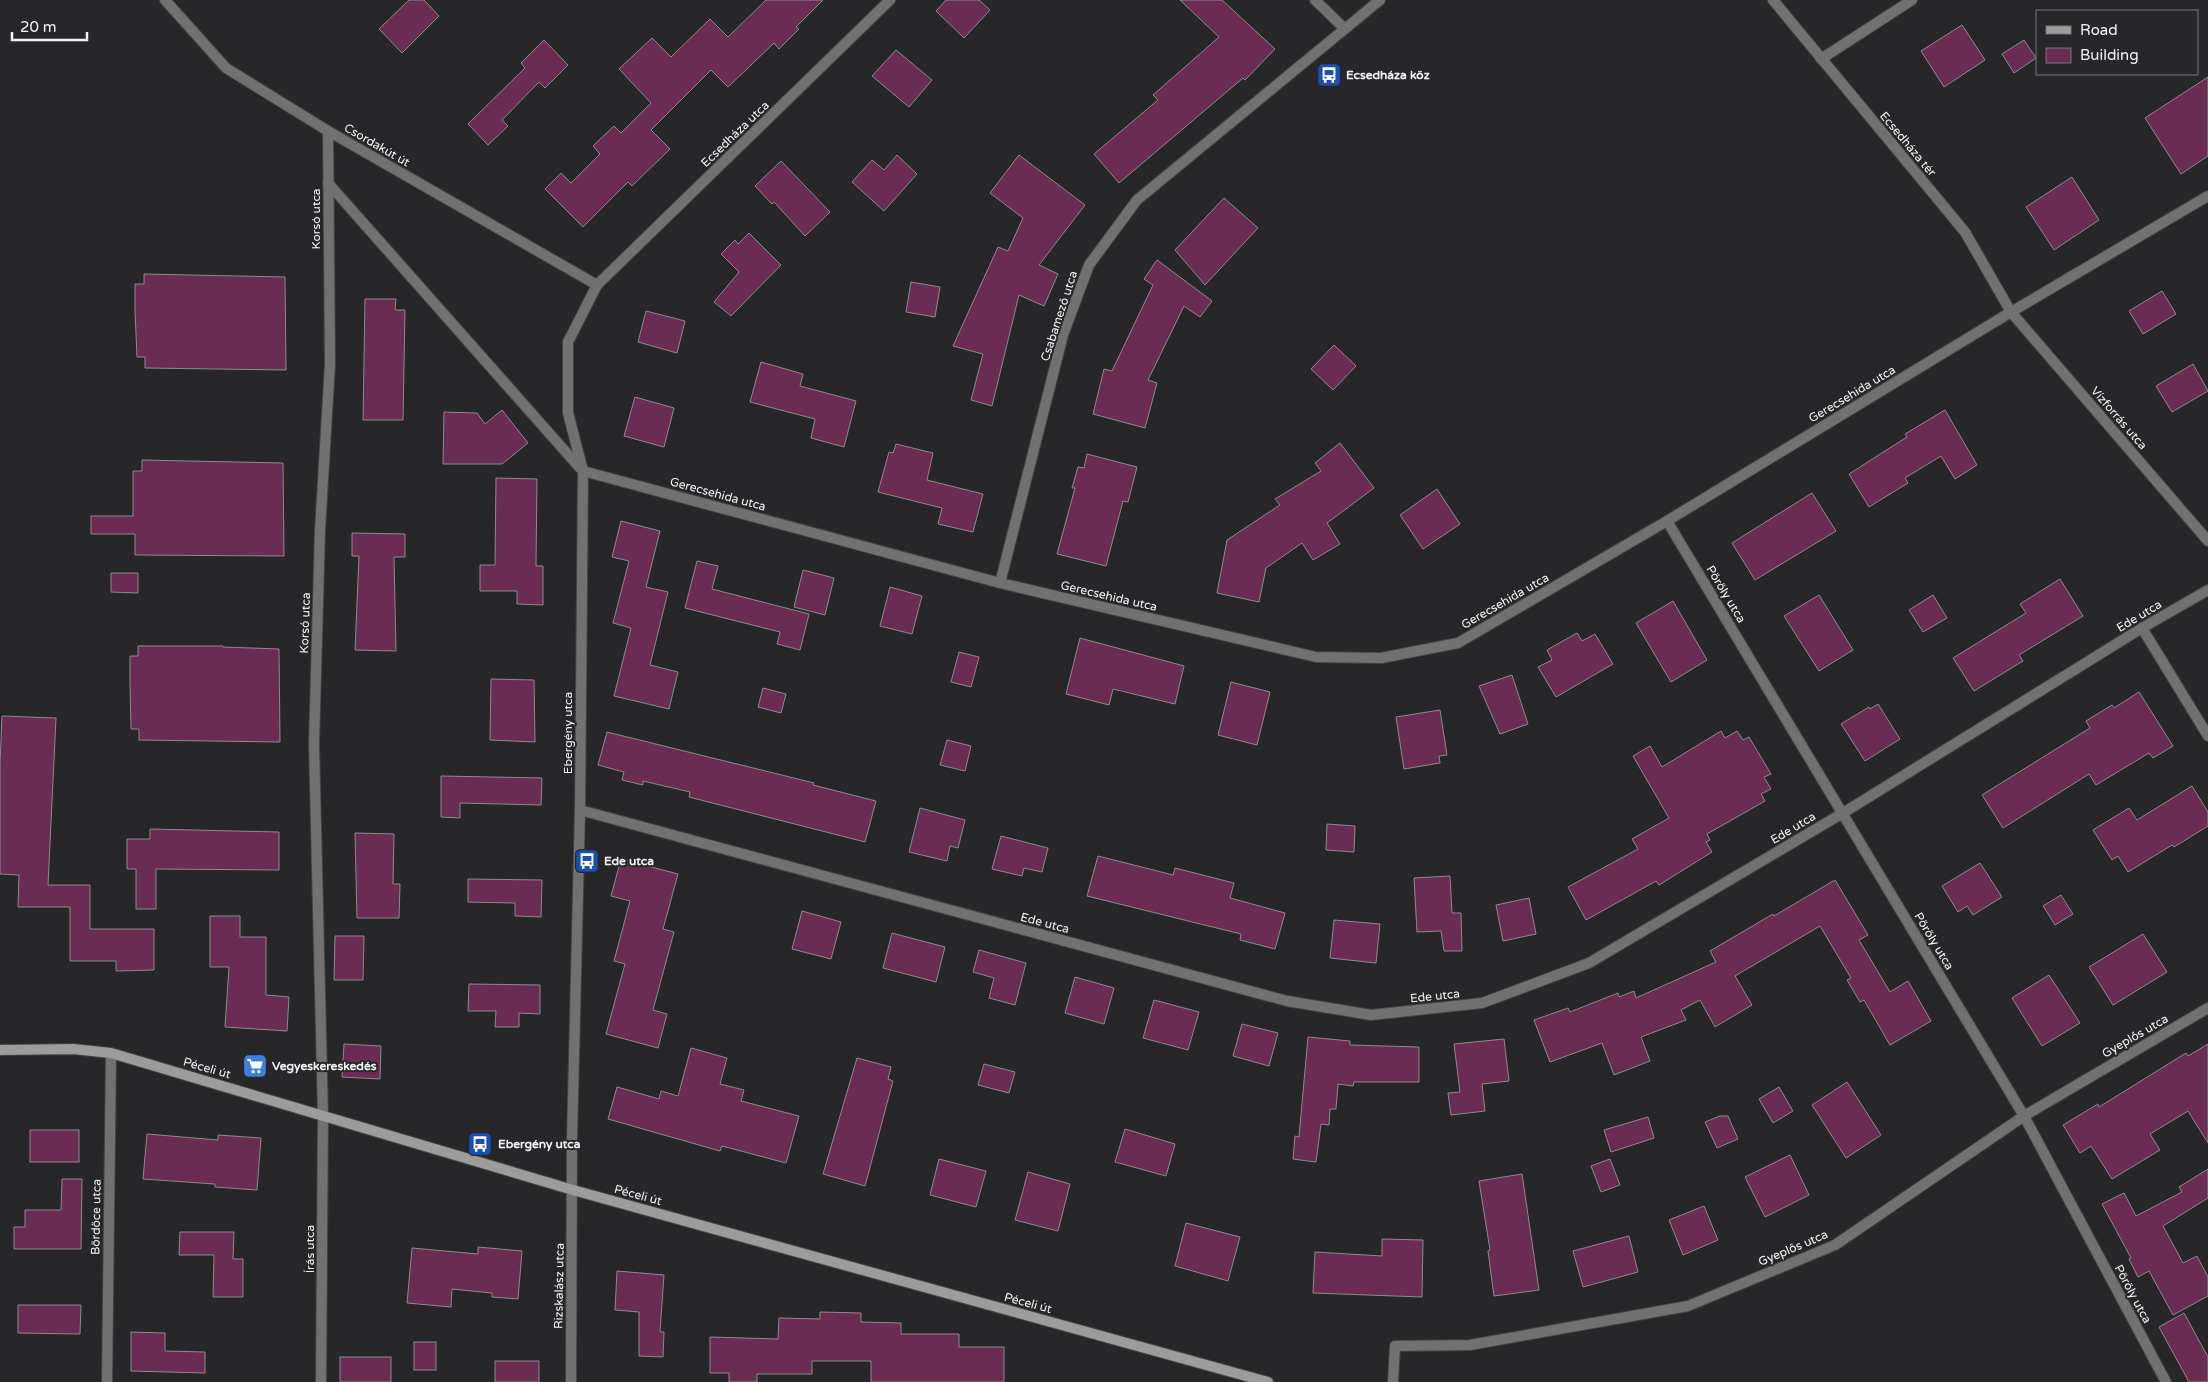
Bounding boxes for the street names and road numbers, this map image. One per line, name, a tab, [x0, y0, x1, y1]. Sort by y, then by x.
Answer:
street label: Ecsedháza utca	[698, 98, 772, 170]
street label: Ecsedháza tér	[1877, 109, 1939, 179]
street label: Csordakút út	[342, 121, 413, 170]
street label: Korsó utca	[309, 188, 323, 250]
street label: Csabamező utca	[1038, 269, 1080, 363]
street label: Gerecsehida utca	[1806, 363, 1898, 425]
street label: Vízforrás utca	[2088, 384, 2150, 452]
street label: Gerecsehida utca	[669, 474, 767, 514]
street label: Pöröly utca	[1703, 563, 1749, 625]
street label: Gerecsehida utca	[1459, 570, 1551, 632]
street label: Gerecsehida utca	[1059, 578, 1159, 614]
street label: Korsó utca	[297, 592, 313, 654]
street label: Ede utca	[2114, 597, 2164, 635]
street label: Ebergény utca	[561, 692, 575, 774]
street label: Ede utca	[1768, 809, 1818, 847]
street label: Ede utca	[1019, 910, 1071, 936]
street label: Pöröly utca	[1911, 910, 1957, 972]
street label: Ede utca	[1409, 986, 1461, 1006]
street label: Gyeplős utca	[2099, 1011, 2171, 1061]
street label: Péceli út	[182, 1055, 233, 1082]
street label: Bördöce utca	[88, 1179, 104, 1255]
street label: Péceli út	[613, 1182, 664, 1208]
street label: Írás utca	[303, 1225, 317, 1273]
street label: Gyeplős utca	[1756, 1227, 1830, 1269]
street label: Rizskalász utca	[551, 1243, 567, 1329]
street label: Pöröly utca	[2112, 1262, 2154, 1326]
street label: Péceli út	[1003, 1290, 1054, 1316]

